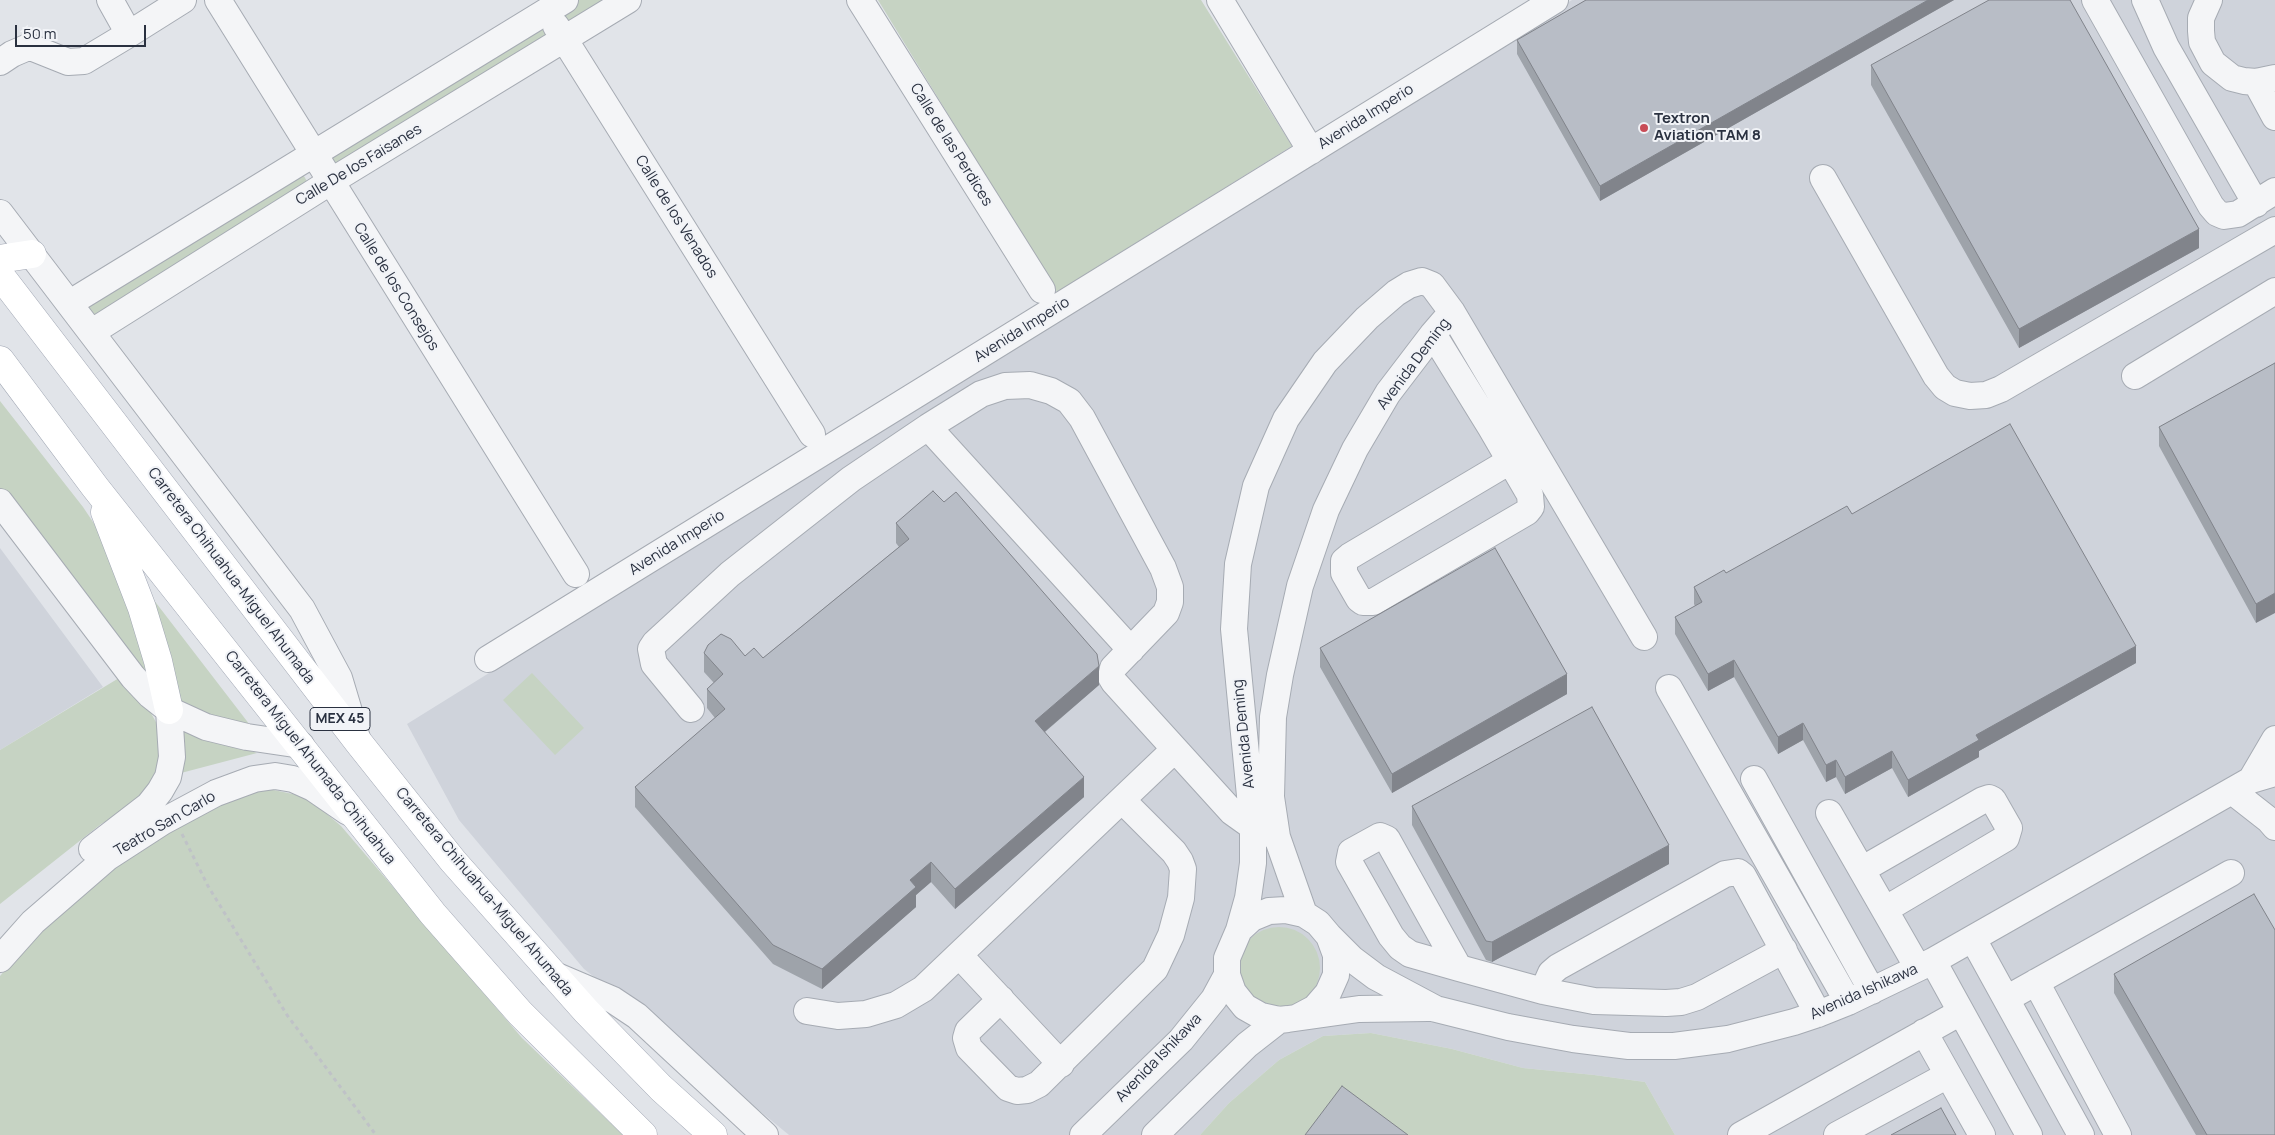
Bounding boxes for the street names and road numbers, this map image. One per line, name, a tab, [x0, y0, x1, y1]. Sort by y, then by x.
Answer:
street label: Calle de las Perdices	[906, 80, 996, 210]
street label: Avenida Imperio	[1315, 80, 1417, 154]
street label: Calle De los Faisanes	[293, 120, 425, 210]
street label: Calle de los Venados	[631, 152, 721, 282]
street label: Calle de los Consejos	[349, 220, 443, 354]
street label: Avenida Imperio	[971, 293, 1073, 367]
street label: Avenida Deming	[1374, 315, 1454, 413]
street label: Carretera Chihuahua-Miguel Ahumada	[144, 464, 318, 688]
street label: Avenida Imperio	[626, 506, 728, 580]
street label: Carretera Miguel Ahumada-Chihuahua	[221, 648, 399, 868]
street label: Avenida Deming	[1229, 678, 1259, 790]
road number: MEX 45	[310, 708, 370, 731]
street label: Carretera Chihuahua-Miguel Ahumada	[392, 784, 576, 1000]
street label: Teatro San Carlo	[111, 788, 219, 860]
street label: Avenida Ishikawa	[1807, 960, 1921, 1024]
street label: Avenida Ishikawa	[1112, 1010, 1206, 1106]

